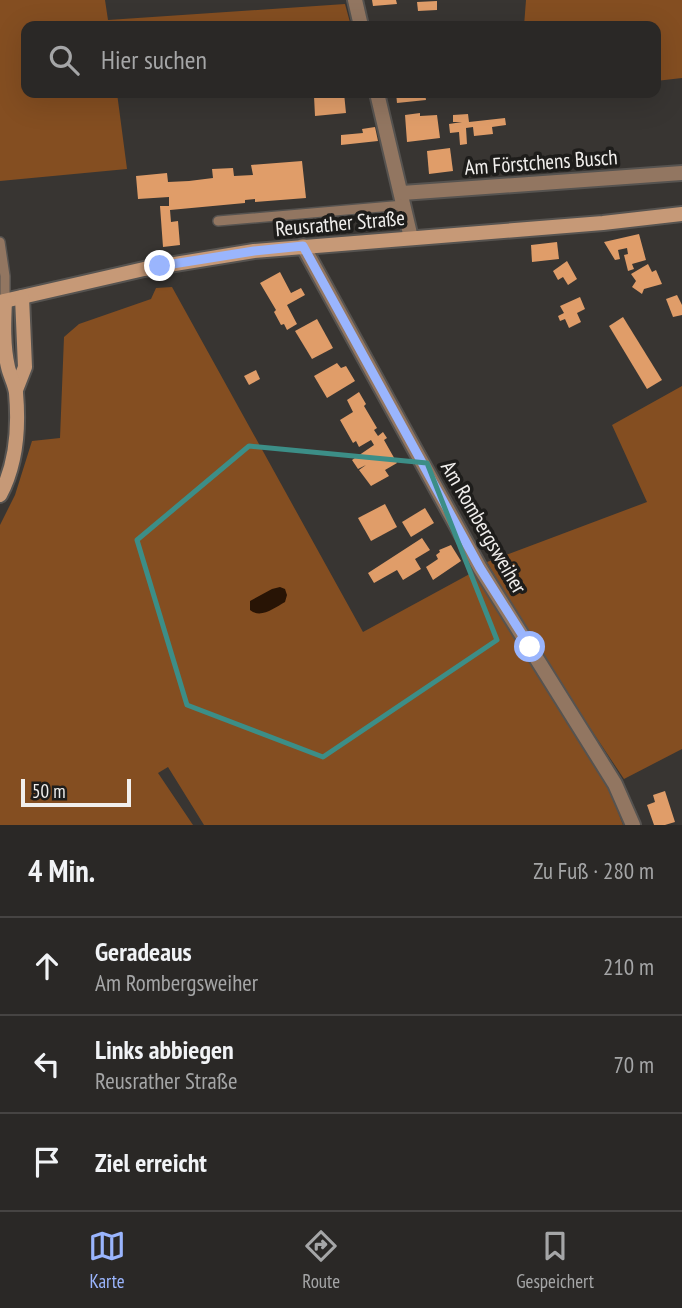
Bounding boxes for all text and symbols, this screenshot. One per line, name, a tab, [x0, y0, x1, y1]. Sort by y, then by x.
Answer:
search box	[21, 21, 661, 98]
icon: search	[45, 41, 83, 79]
text: Hier suchen	[101, 43, 207, 76]
street label: Am Förstchens Busch	[464, 143, 618, 181]
street label: Reusrather Straße	[274, 204, 406, 242]
route end	[144, 250, 175, 281]
street label: Am Rombergsweiher	[435, 456, 533, 598]
route start	[514, 631, 545, 662]
scale bar	[21, 776, 131, 808]
text: 50 m	[32, 779, 66, 803]
text: 4 Min.	[28, 851, 95, 890]
text: Zu Fuß · 280 m	[533, 856, 654, 885]
text: Geradeaus	[95, 935, 192, 968]
icon: ahead	[28, 947, 66, 985]
text: 210 m	[603, 952, 654, 981]
text: Am Rombergsweiher	[95, 968, 258, 997]
text: Links abbiegen	[95, 1033, 234, 1066]
icon: left	[28, 1045, 66, 1083]
text: 70 m	[613, 1050, 654, 1079]
text: Reusrather Straße	[95, 1066, 237, 1095]
icon: arrive	[28, 1143, 66, 1181]
text: Ziel erreicht	[95, 1146, 207, 1179]
tab: Karte	[88, 1227, 126, 1293]
tab: Route	[302, 1227, 340, 1293]
tab: Gespeichert	[516, 1227, 594, 1293]

